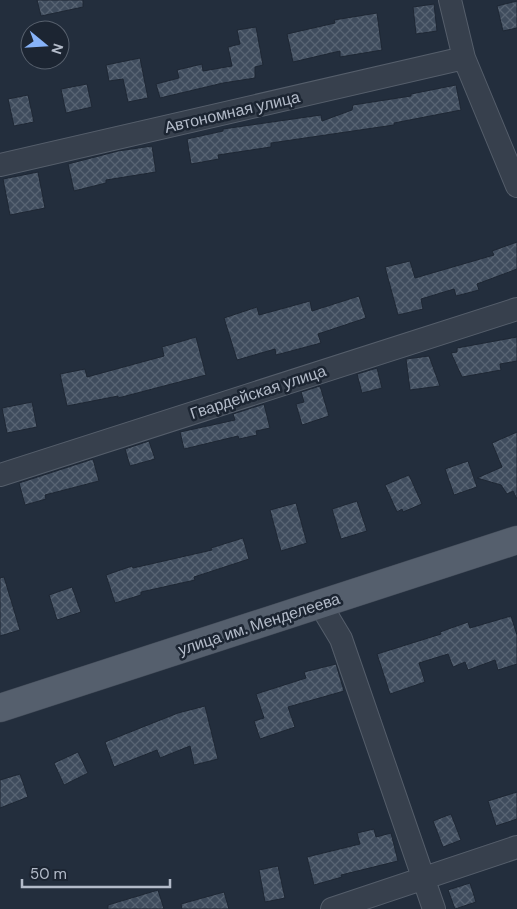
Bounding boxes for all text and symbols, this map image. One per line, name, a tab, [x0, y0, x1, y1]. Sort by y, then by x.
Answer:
north arrow	[20, 20, 70, 70]
text: N	[47, 41, 68, 57]
street label: Автономная улица	[162, 86, 302, 138]
street label: Гвардейская улица	[187, 360, 329, 424]
street label: улица им. Менделеева	[175, 588, 343, 660]
scale bar	[22, 856, 170, 888]
text: 50 m	[30, 864, 67, 884]

